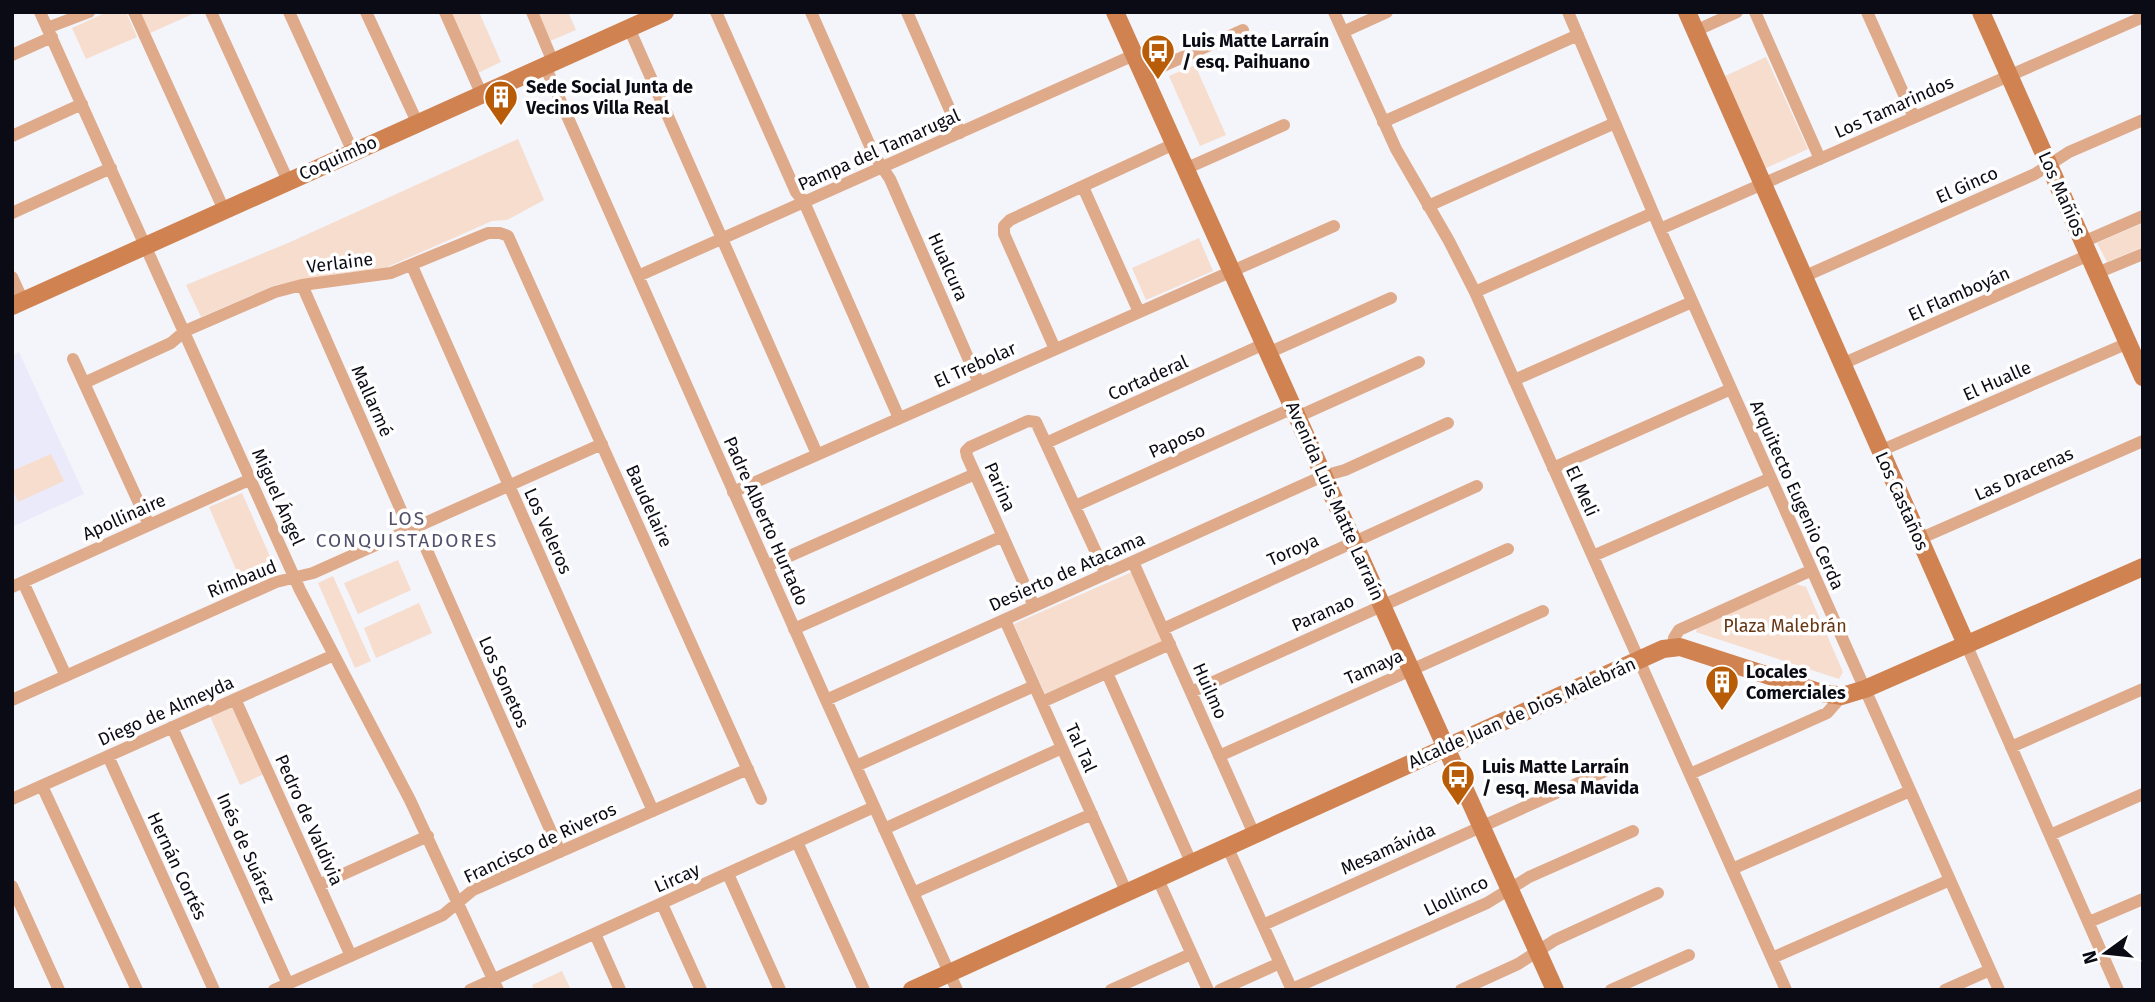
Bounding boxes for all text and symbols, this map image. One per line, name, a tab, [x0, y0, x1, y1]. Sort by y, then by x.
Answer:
place label: Luis Matte Larraín / esq. Paihuano	[1182, 30, 1329, 73]
bus stop icon: Luis Matte Larraín / esq. Paihuano	[1139, 32, 1177, 81]
street label: Los Tamarindos	[1831, 71, 1957, 143]
place label: Sede Social Junta de Vecinos Villa Real	[525, 76, 693, 119]
building icon: Sede Social Junta de Vecinos Villa Real	[482, 78, 520, 127]
street label: Pampa del Tamarugal	[795, 104, 963, 196]
street label: Coquimbo	[296, 131, 380, 185]
street label: Los Mañíos	[2034, 148, 2090, 240]
street label: El Ginco	[1933, 162, 2001, 208]
street label: Hualcura	[923, 229, 973, 305]
street label: Verlaine	[306, 248, 374, 278]
street label: El Flamboyán	[1905, 262, 2013, 326]
street label: El Trebolar	[930, 337, 1020, 393]
street label: Cortaderal	[1105, 351, 1191, 405]
street label: El Hualle	[1960, 356, 2034, 406]
street label: Mallarmé	[346, 362, 398, 440]
street label: Arquitecto Eugenio Cerda	[1745, 397, 1849, 593]
street label: Avenida Luis Matte Larraín	[1281, 398, 1389, 604]
street label: Paposo	[1145, 419, 1209, 463]
street label: Padre Alberto Hurtado	[719, 433, 813, 609]
street label: Las Dracenas	[1971, 442, 2077, 506]
street label: Miguel Ángel	[247, 445, 310, 549]
street label: Los Castaños	[1870, 448, 1934, 554]
street label: Parina	[979, 459, 1021, 515]
street label: Baudelaire	[621, 461, 677, 551]
street label: El Meli	[1561, 462, 1603, 520]
street label: Los Veleros	[519, 485, 577, 577]
street label: Apollinaire	[79, 489, 169, 545]
district label: LOS CONQUISTADORES	[316, 507, 498, 552]
street label: Desierto de Atacama	[986, 528, 1148, 616]
street label: Toroya	[1264, 529, 1322, 571]
street label: Rimbaud	[204, 555, 280, 603]
street label: Paranao	[1288, 589, 1358, 637]
park label: Plaza Malebrán	[1723, 615, 1847, 637]
street label: Los Sonetos	[474, 633, 534, 731]
street label: Tamaya	[1341, 644, 1407, 690]
street label: Alcalde Juan de Dios Malebrán	[1405, 653, 1639, 773]
street label: Huilmo	[1188, 660, 1232, 722]
place label: Locales Comerciales	[1746, 661, 1846, 704]
building icon: Locales Comerciales	[1703, 663, 1741, 712]
street label: Diego de Almeyda	[95, 671, 237, 751]
street label: Tal Tal	[1061, 720, 1101, 776]
street label: Pedro de Valdivia	[270, 751, 348, 889]
place label: Luis Matte Larraín / esq. Mesa Mavida	[1482, 756, 1639, 799]
bus stop icon: Luis Matte Larraín / esq. Mesa Mavida	[1439, 758, 1477, 807]
street label: Inés de Suárez	[212, 790, 280, 907]
street label: Francisco de Riveros	[460, 798, 620, 888]
street label: Hernán Cortés	[142, 809, 212, 923]
street label: Mesamávida	[1337, 818, 1439, 880]
street label: Lircay	[651, 858, 703, 898]
street label: Llollinco	[1420, 871, 1492, 921]
north arrow	[2071, 918, 2141, 988]
text: N	[2077, 948, 2103, 966]

